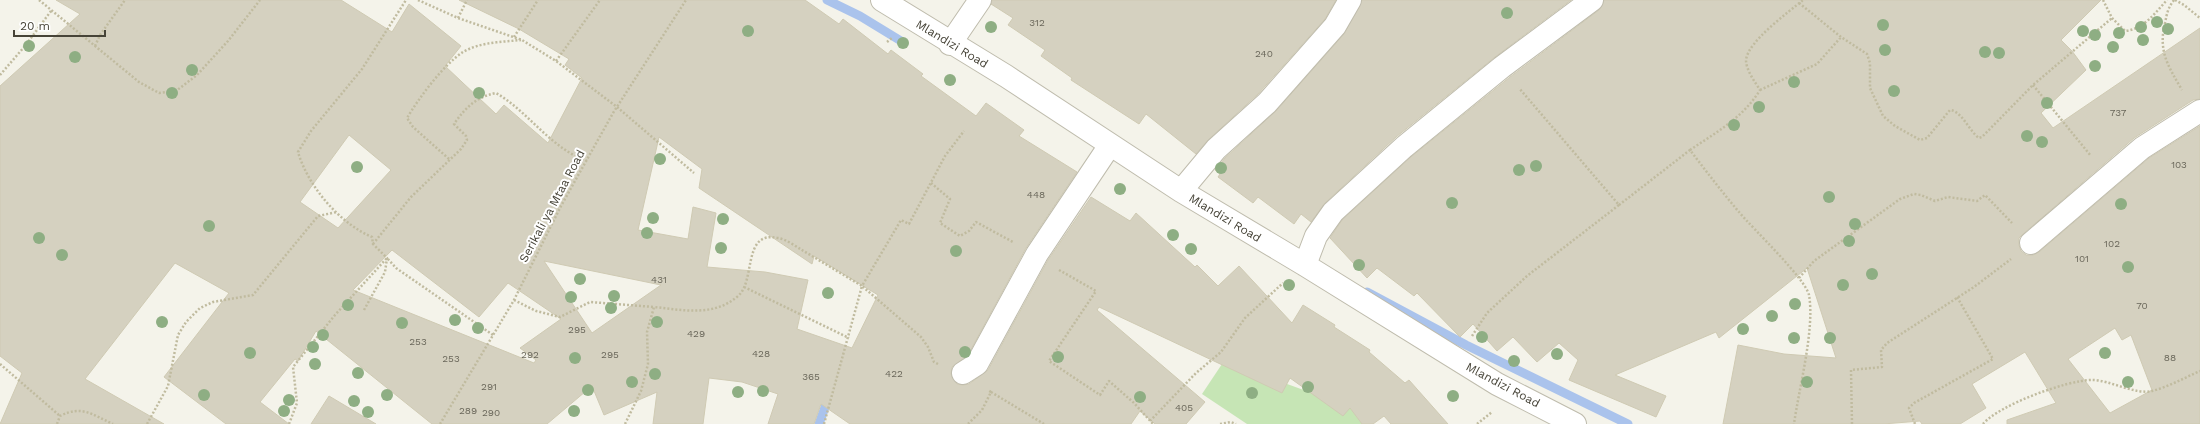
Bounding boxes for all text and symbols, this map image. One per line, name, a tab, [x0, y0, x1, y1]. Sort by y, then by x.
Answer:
scale bar	[14, 12, 105, 38]
street label: Mlandizi Road	[913, 17, 991, 71]
house number: 312	[1029, 17, 1045, 28]
text: 20 m	[20, 19, 50, 33]
house number: 240	[1255, 48, 1273, 59]
house number: 737	[2110, 107, 2127, 118]
street label: Serikali ya Mtaa Road	[516, 147, 588, 265]
house number: 103	[2171, 159, 2187, 170]
house number: 448	[1027, 189, 1045, 200]
street label: Mlandizi Road	[1186, 191, 1264, 245]
house number: 102	[2104, 238, 2120, 249]
house number: 101	[2075, 253, 2089, 264]
house number: 431	[651, 274, 667, 285]
house number: 70	[2136, 300, 2148, 311]
house number: 295	[568, 324, 586, 335]
house number: 429	[687, 328, 705, 339]
house number: 253	[409, 336, 427, 347]
house number: 428	[752, 348, 770, 359]
house number: 292	[521, 349, 539, 360]
house number: 295	[601, 349, 619, 360]
house number: 88	[2164, 352, 2176, 363]
house number: 253	[442, 353, 460, 364]
street label: Mlandizi Road	[1464, 360, 1542, 410]
house number: 422	[885, 368, 903, 379]
house number: 365	[802, 371, 820, 382]
house number: 291	[481, 381, 497, 392]
house number: 405	[1175, 402, 1193, 413]
house number: 289	[459, 405, 477, 416]
house number: 290	[482, 407, 500, 418]

